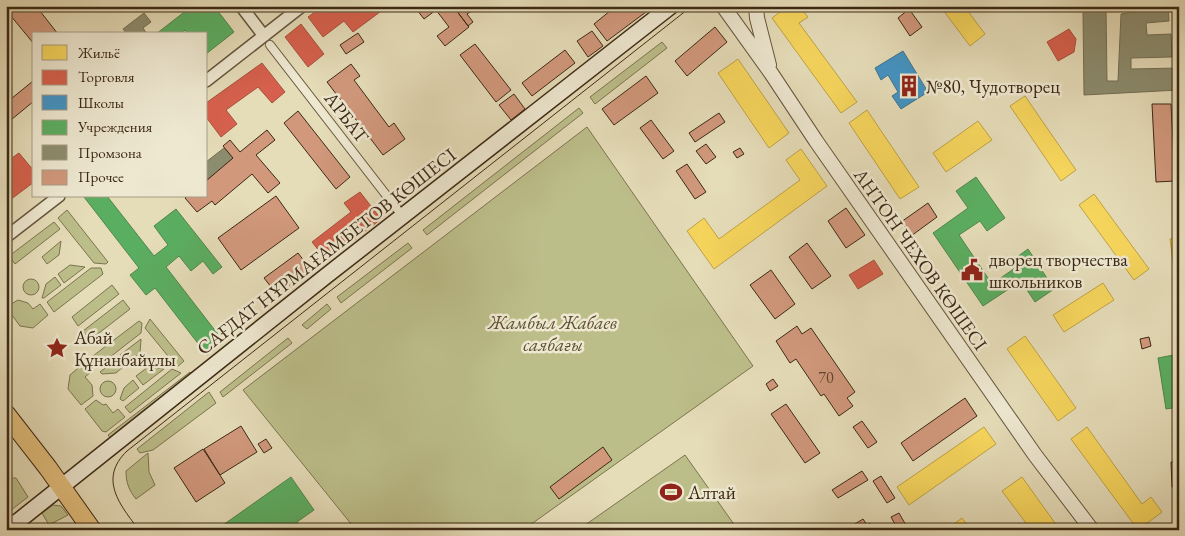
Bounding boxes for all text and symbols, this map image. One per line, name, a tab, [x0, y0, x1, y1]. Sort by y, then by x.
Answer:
legend	[32, 32, 208, 198]
text: Жильё	[77, 43, 120, 62]
text: Торговля	[78, 67, 135, 86]
building icon: №80, Чудотворец	[896, 73, 922, 99]
place label: №80, Чудотворец	[926, 74, 1060, 99]
street label: АРБАТ	[318, 86, 375, 148]
text: Школы	[78, 93, 124, 112]
text: Учреждения	[77, 117, 153, 136]
street label: САҒДАТ НҰРМАҒАМБЕТОВ КӨШЕСІ	[192, 142, 461, 360]
text: Промзона	[78, 143, 142, 162]
street label: АНТОН ЧЕХОВ КӨШЕСІ	[848, 162, 993, 356]
text: Прочее	[78, 167, 124, 186]
place label: дворец творчества школьников	[989, 247, 1128, 294]
public building icon: дворец творчества школьников	[959, 257, 985, 283]
park label: Жамбыл Жабаев саябағы	[487, 310, 617, 357]
place label: Абай Құнанбайұлы	[73, 325, 176, 372]
place icon: Абай Құнанбайұлы	[44, 335, 70, 361]
house number: 70	[818, 367, 834, 388]
sports icon: Алтай	[658, 479, 684, 505]
place label: Алтай	[687, 480, 736, 505]

